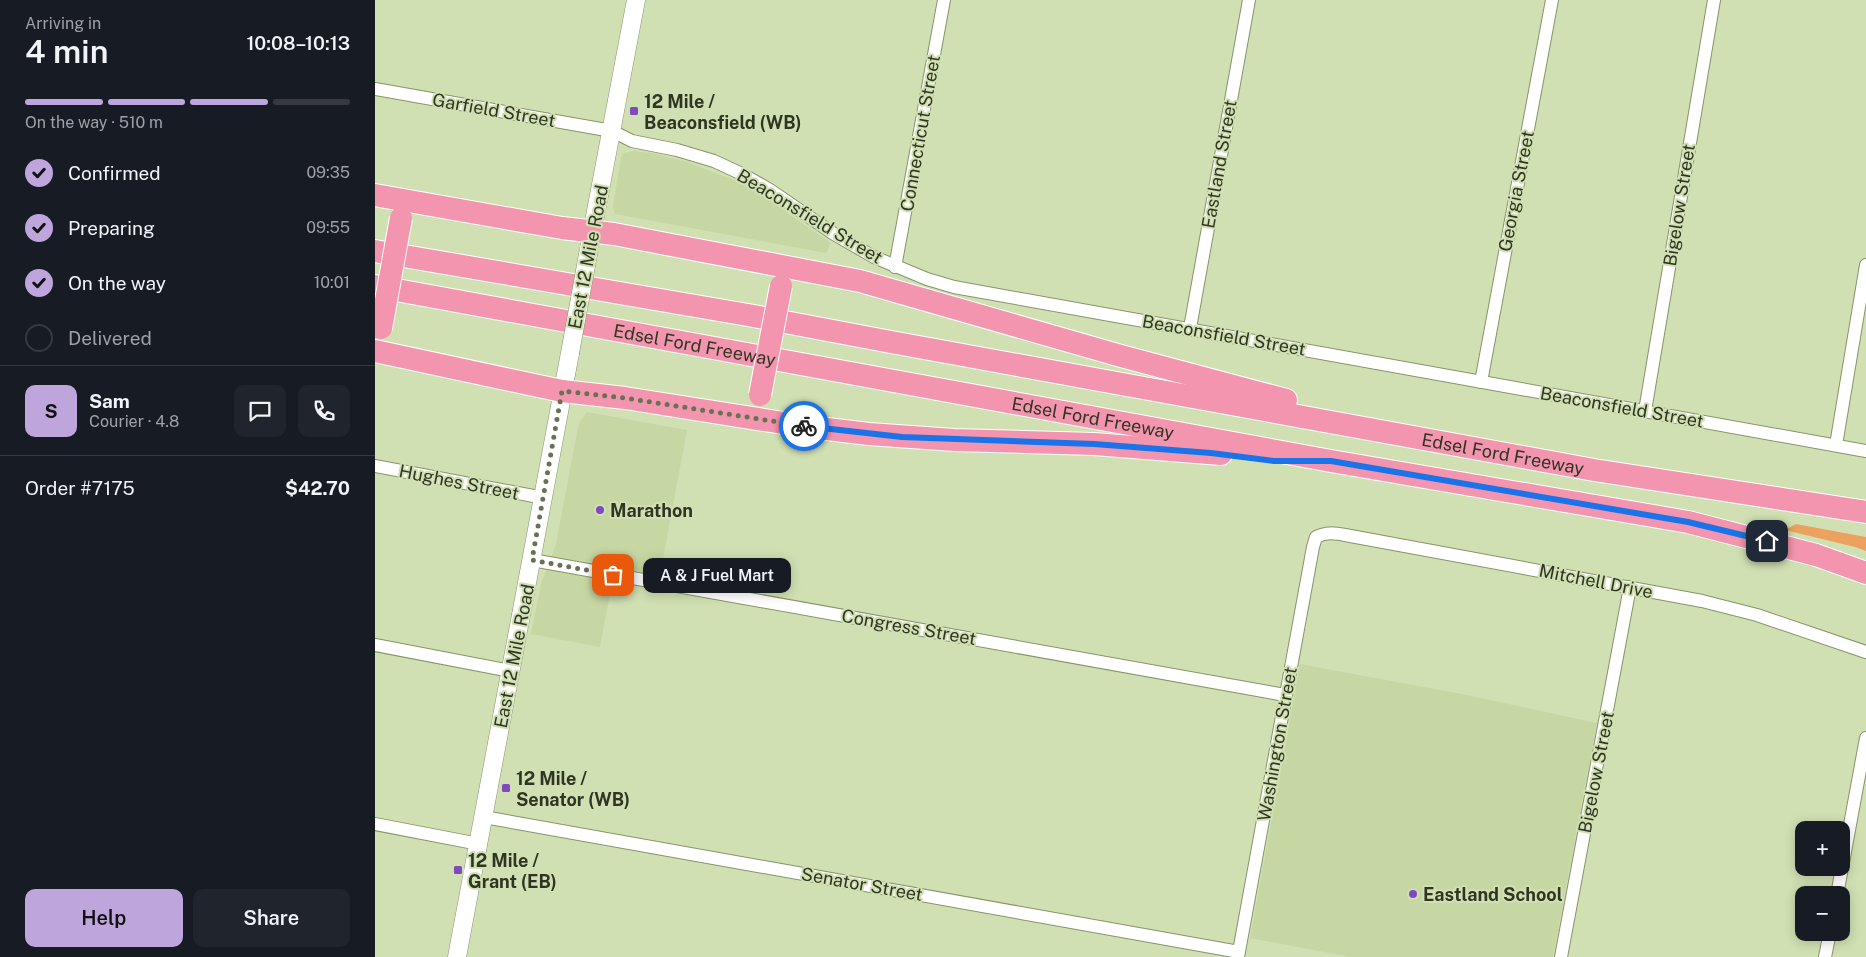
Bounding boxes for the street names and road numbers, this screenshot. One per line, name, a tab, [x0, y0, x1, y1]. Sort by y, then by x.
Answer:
street label: Connecticut Street	[896, 53, 944, 213]
street label: Garfield Street	[431, 89, 557, 131]
street label: Eastland Street	[1197, 98, 1241, 230]
street label: Georgia Street	[1494, 129, 1538, 253]
street label: Bigelow Street	[1659, 142, 1699, 268]
street label: Beaconsfield Street	[734, 164, 886, 268]
street label: East 12 Mile Road	[564, 183, 612, 331]
street label: Beaconsfield Street	[1141, 310, 1307, 360]
street label: Edsel Ford Freeway	[612, 319, 778, 370]
street label: Beaconsfield Street	[1539, 382, 1705, 432]
street label: Edsel Ford Freeway	[1010, 392, 1176, 443]
street label: Edsel Ford Freeway	[1420, 428, 1586, 479]
street label: Hughes Street	[397, 460, 521, 504]
street label: Mitchell Drive	[1537, 560, 1655, 602]
street label: East 12 Mile Road	[490, 582, 538, 730]
street label: Congress Street	[840, 605, 978, 649]
street label: Washington Street	[1253, 665, 1301, 823]
street label: Bigelow Street	[1574, 709, 1618, 835]
street label: Senator Street	[800, 863, 924, 905]

